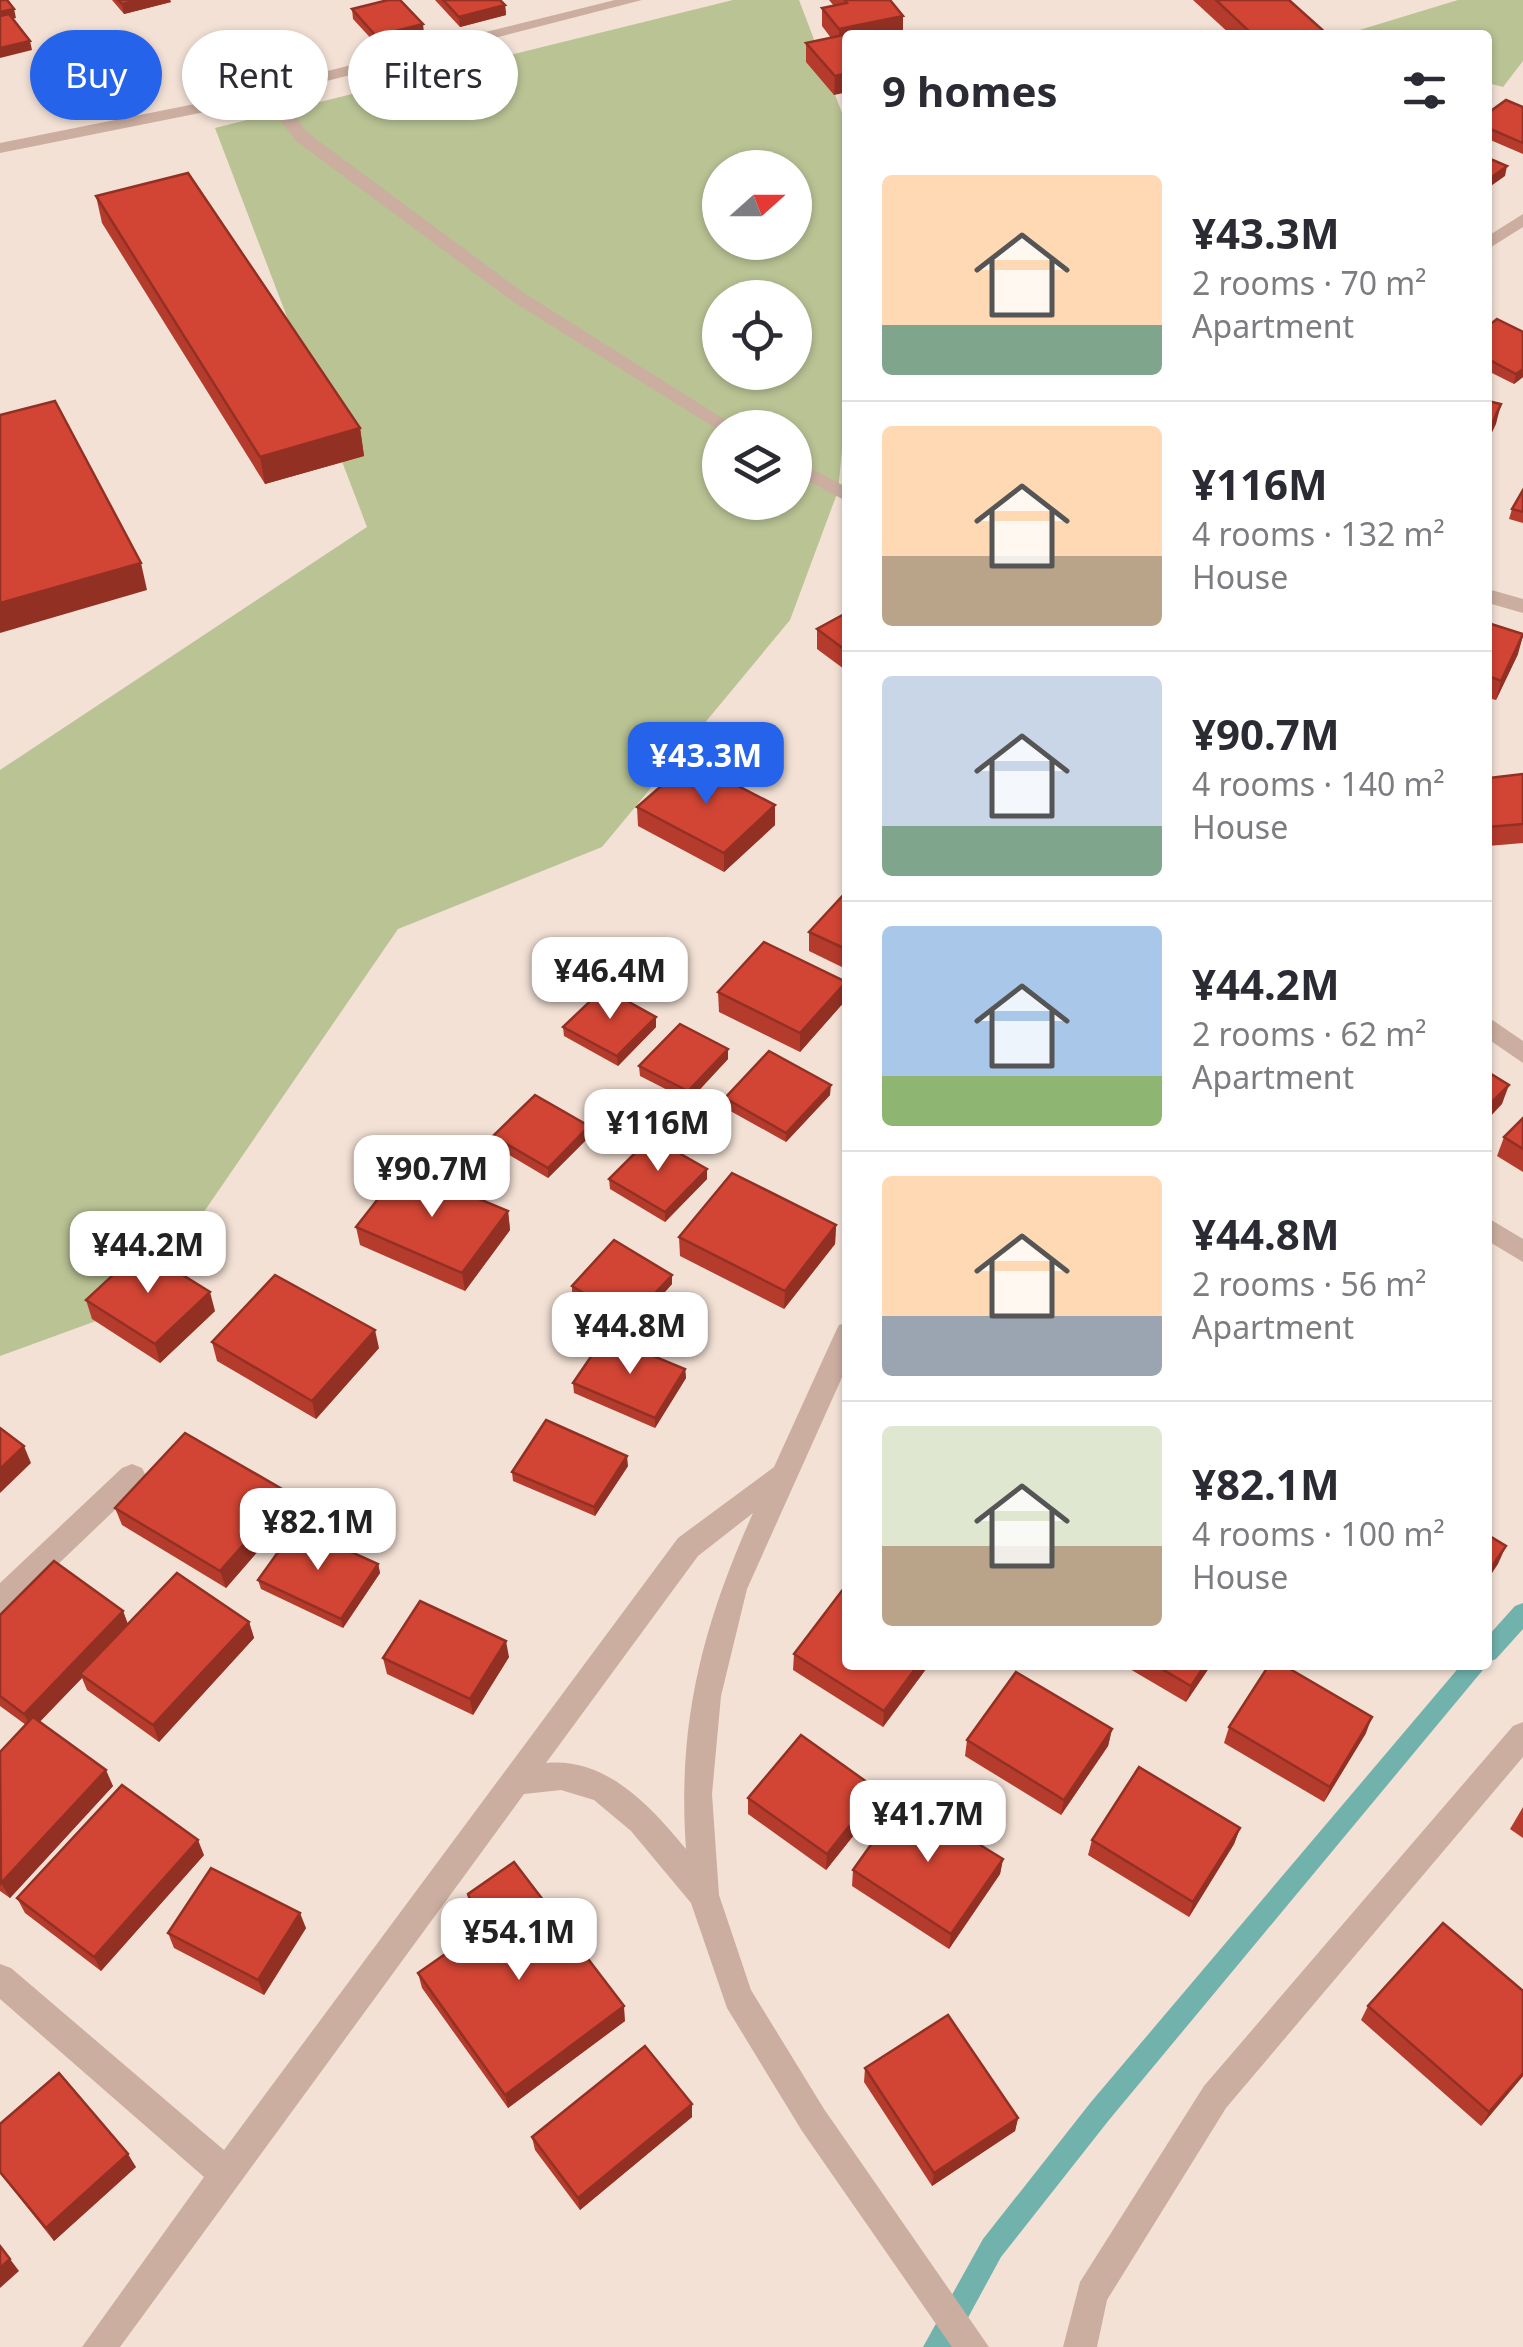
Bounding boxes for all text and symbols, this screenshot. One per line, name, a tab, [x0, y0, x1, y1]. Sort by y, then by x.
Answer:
chip: Buy	[30, 30, 162, 120]
chip: Rent	[182, 30, 328, 120]
chip: Filters	[348, 30, 518, 120]
text: 9 homes	[882, 62, 1058, 119]
icon: filters	[1397, 63, 1452, 118]
north arrow	[702, 150, 812, 260]
map controls	[702, 150, 812, 520]
text: ¥43.3M	[1192, 204, 1340, 261]
icon: home	[962, 215, 1082, 335]
text: 2 rooms · 70 m²	[1192, 261, 1426, 304]
button: locate	[702, 280, 812, 390]
text: Apartment	[1192, 304, 1354, 347]
button: layers	[702, 410, 812, 520]
text: ¥116M	[1192, 455, 1328, 512]
icon: home	[962, 466, 1082, 586]
text: 4 rooms · 132 m²	[1192, 512, 1445, 555]
text: House	[1192, 555, 1288, 598]
text: ¥90.7M	[1192, 705, 1340, 762]
icon: home	[962, 716, 1082, 836]
pin: ¥43.3M	[625, 722, 787, 807]
text: ¥43.3M	[650, 733, 762, 776]
text: 4 rooms · 140 m²	[1192, 762, 1445, 805]
text: House	[1192, 805, 1288, 848]
pin: ¥46.4M	[529, 937, 691, 1022]
text: ¥46.4M	[554, 948, 666, 991]
text: ¥44.2M	[1192, 955, 1340, 1012]
icon: home	[962, 966, 1082, 1086]
text: 2 rooms · 62 m²	[1192, 1012, 1426, 1055]
text: Apartment	[1192, 1055, 1354, 1098]
pin: ¥116M	[588, 1089, 728, 1174]
text: ¥116M	[606, 1100, 710, 1143]
pin: ¥90.7M	[351, 1135, 513, 1220]
text: ¥90.7M	[376, 1146, 488, 1189]
text: ¥44.8M	[1192, 1205, 1340, 1262]
pin: ¥44.2M	[67, 1211, 229, 1296]
icon: home	[962, 1216, 1082, 1336]
text: ¥44.2M	[92, 1222, 204, 1265]
text: 2 rooms · 56 m²	[1192, 1262, 1426, 1305]
pin: ¥44.8M	[549, 1292, 711, 1377]
text: ¥44.8M	[574, 1303, 686, 1346]
text: Apartment	[1192, 1305, 1354, 1348]
text: ¥82.1M	[1192, 1455, 1340, 1512]
icon: home	[962, 1466, 1082, 1586]
pin: ¥82.1M	[237, 1488, 399, 1573]
text: ¥82.1M	[262, 1499, 374, 1542]
text: 4 rooms · 100 m²	[1192, 1512, 1445, 1555]
text: House	[1192, 1555, 1288, 1598]
pin: ¥41.7M	[847, 1780, 1009, 1865]
text: ¥41.7M	[872, 1791, 984, 1834]
pin: ¥54.1M	[438, 1898, 600, 1983]
text: ¥54.1M	[463, 1909, 575, 1952]

